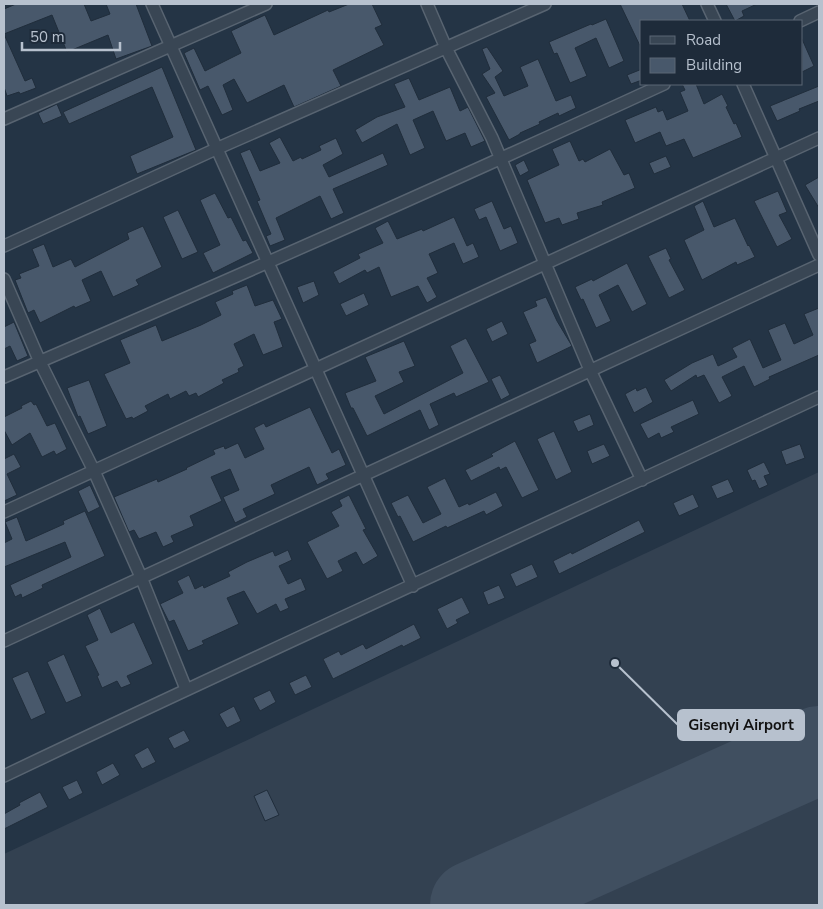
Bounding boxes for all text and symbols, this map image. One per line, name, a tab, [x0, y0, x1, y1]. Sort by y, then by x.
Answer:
scale bar	[22, 20, 120, 52]
legend	[640, 20, 803, 85]
text: 50 m	[30, 27, 65, 47]
text: Road	[686, 30, 721, 50]
text: Building	[686, 55, 742, 75]
callout: Gisenyi Airport	[678, 710, 804, 740]
text: Gisenyi Airport	[688, 715, 794, 735]

